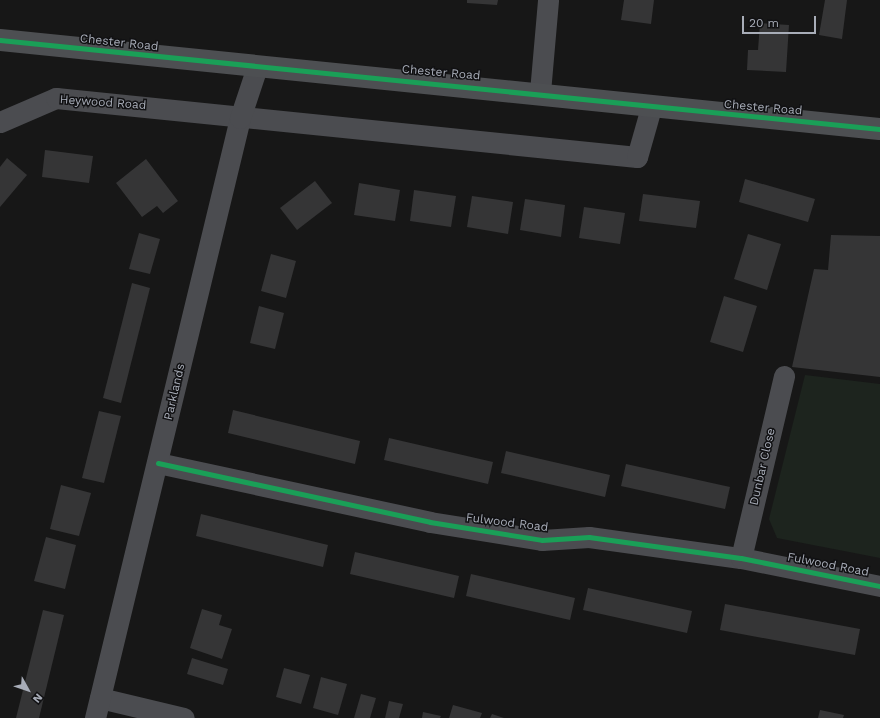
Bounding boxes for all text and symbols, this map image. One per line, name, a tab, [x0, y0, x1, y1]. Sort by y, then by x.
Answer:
scale bar	[744, 8, 818, 34]
text: 20 m	[749, 16, 779, 30]
street label: Chester Road	[79, 32, 159, 54]
street label: Chester Road	[401, 62, 481, 84]
street label: Heywood Road	[59, 93, 147, 113]
street label: Chester Road	[723, 97, 803, 119]
street label: Parklands	[162, 362, 188, 422]
street label: Dunbar Close	[747, 427, 779, 507]
street label: Fulwood Road	[465, 511, 549, 535]
street label: Fulwood Road	[786, 550, 870, 580]
north arrow	[8, 670, 48, 710]
text: N	[30, 691, 45, 705]

